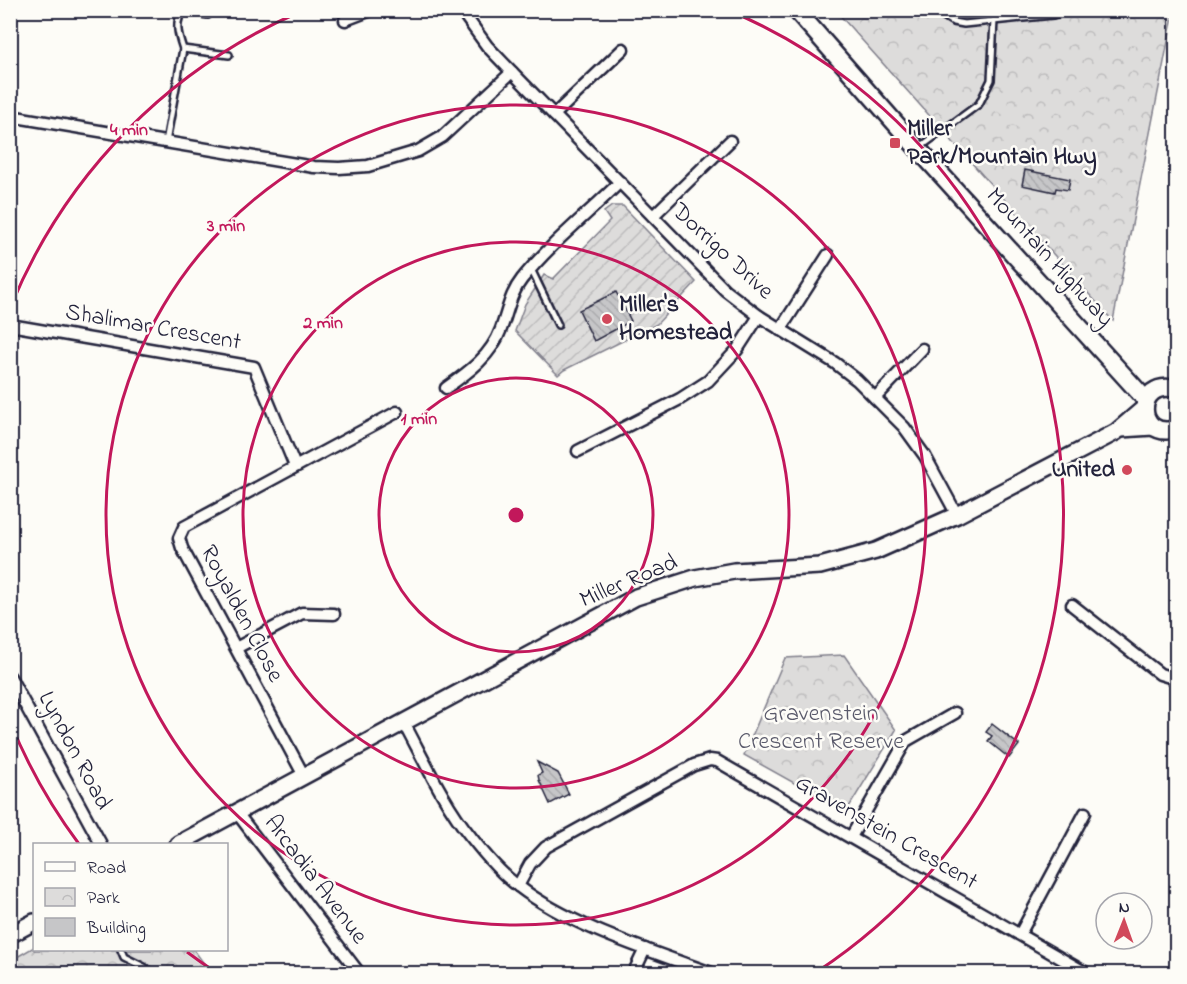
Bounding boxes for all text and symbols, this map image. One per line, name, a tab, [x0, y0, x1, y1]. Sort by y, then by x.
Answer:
place label: Miller Park/Mountain Hwy	[907, 112, 1097, 176]
text: 4 min	[110, 118, 148, 144]
marker: Miller Park/Mountain Hwy	[888, 136, 902, 150]
street label: Mountain Highway	[976, 180, 1121, 336]
street label: Dorrigo Drive	[662, 195, 781, 309]
text: 3 min	[206, 214, 245, 240]
place label: Miller's Homestead	[619, 288, 733, 351]
street label: Shalimar Crescent	[62, 295, 244, 361]
text: 2 min	[302, 311, 343, 337]
marker: Miller's Homestead	[600, 312, 614, 326]
text: 1 min	[401, 407, 437, 433]
place label: United	[1051, 453, 1116, 488]
marker: United	[1120, 463, 1134, 477]
centre of rings	[506, 505, 526, 525]
street label: Royalden Close	[189, 539, 292, 689]
street label: Miller Road	[575, 546, 684, 618]
street label: Lyndon Road	[27, 685, 120, 818]
park label: Gravenstein Crescent Reserve	[738, 697, 904, 760]
street label: Gravenstein Crescent	[788, 766, 984, 900]
street label: Arcadia Avenue	[255, 808, 376, 952]
legend	[33, 843, 228, 951]
text: Road	[87, 856, 126, 882]
text: Park	[87, 886, 120, 912]
north arrow	[1094, 891, 1154, 951]
text: N	[1119, 896, 1130, 920]
text: Building	[86, 916, 146, 943]

